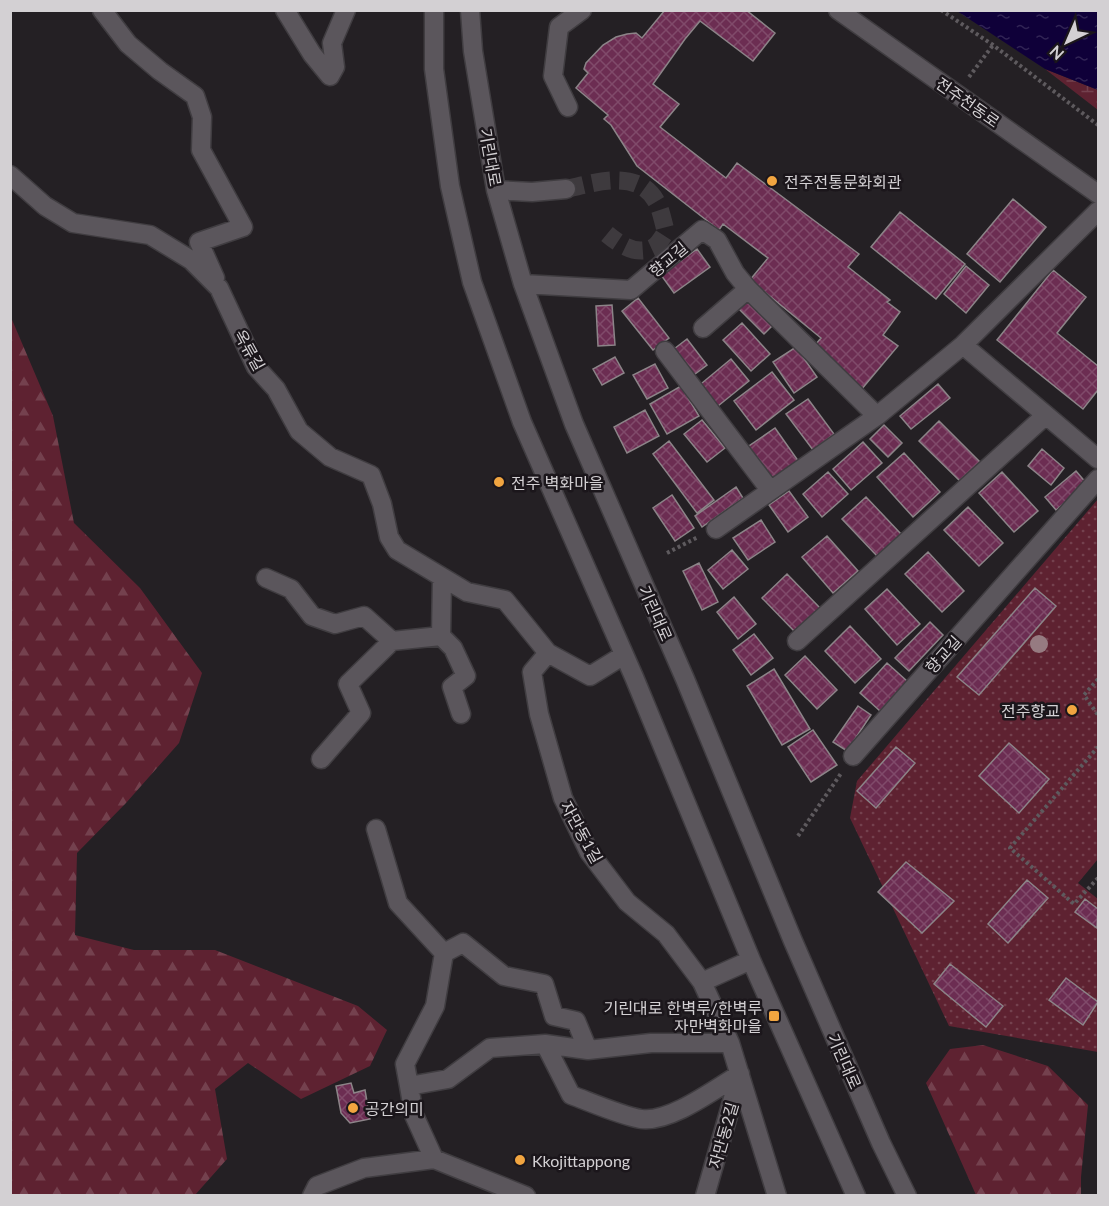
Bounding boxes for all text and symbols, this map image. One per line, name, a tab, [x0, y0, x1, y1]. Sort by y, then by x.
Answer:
north arrow	[1037, 12, 1097, 72]
text: N	[1045, 42, 1067, 64]
street label: 전주천동로	[932, 73, 1004, 131]
street label: 기린대로	[477, 126, 506, 188]
place label: 전주전통문화회관	[784, 172, 902, 191]
marker: 전주전통문화회관	[765, 174, 779, 188]
street label: 향교길	[645, 238, 691, 280]
street label: 옥류길	[231, 326, 269, 374]
place label: 전주 벽화마을	[511, 473, 603, 492]
marker: 전주 벽화마을	[492, 475, 506, 489]
street label: 기린대로	[635, 582, 677, 644]
street label: 향교길	[921, 631, 965, 677]
place label: 전주향교	[1001, 701, 1060, 720]
marker: 전주향교	[1065, 703, 1079, 717]
street label: 자만동1길	[557, 798, 607, 866]
place label: 기린대로 한벽루/한벽루 자만벽화마을	[603, 998, 762, 1035]
marker: 기린대로 한벽루/한벽루 자만벽화마을	[767, 1009, 781, 1023]
street label: 기린대로	[824, 1030, 866, 1092]
place label: 공간의미	[365, 1099, 424, 1118]
street label: 자만동2길	[704, 1100, 742, 1170]
marker: 공간의미	[346, 1101, 360, 1115]
place label: Kkojittappong	[532, 1151, 630, 1170]
marker: Kkojittappong	[513, 1153, 527, 1167]

